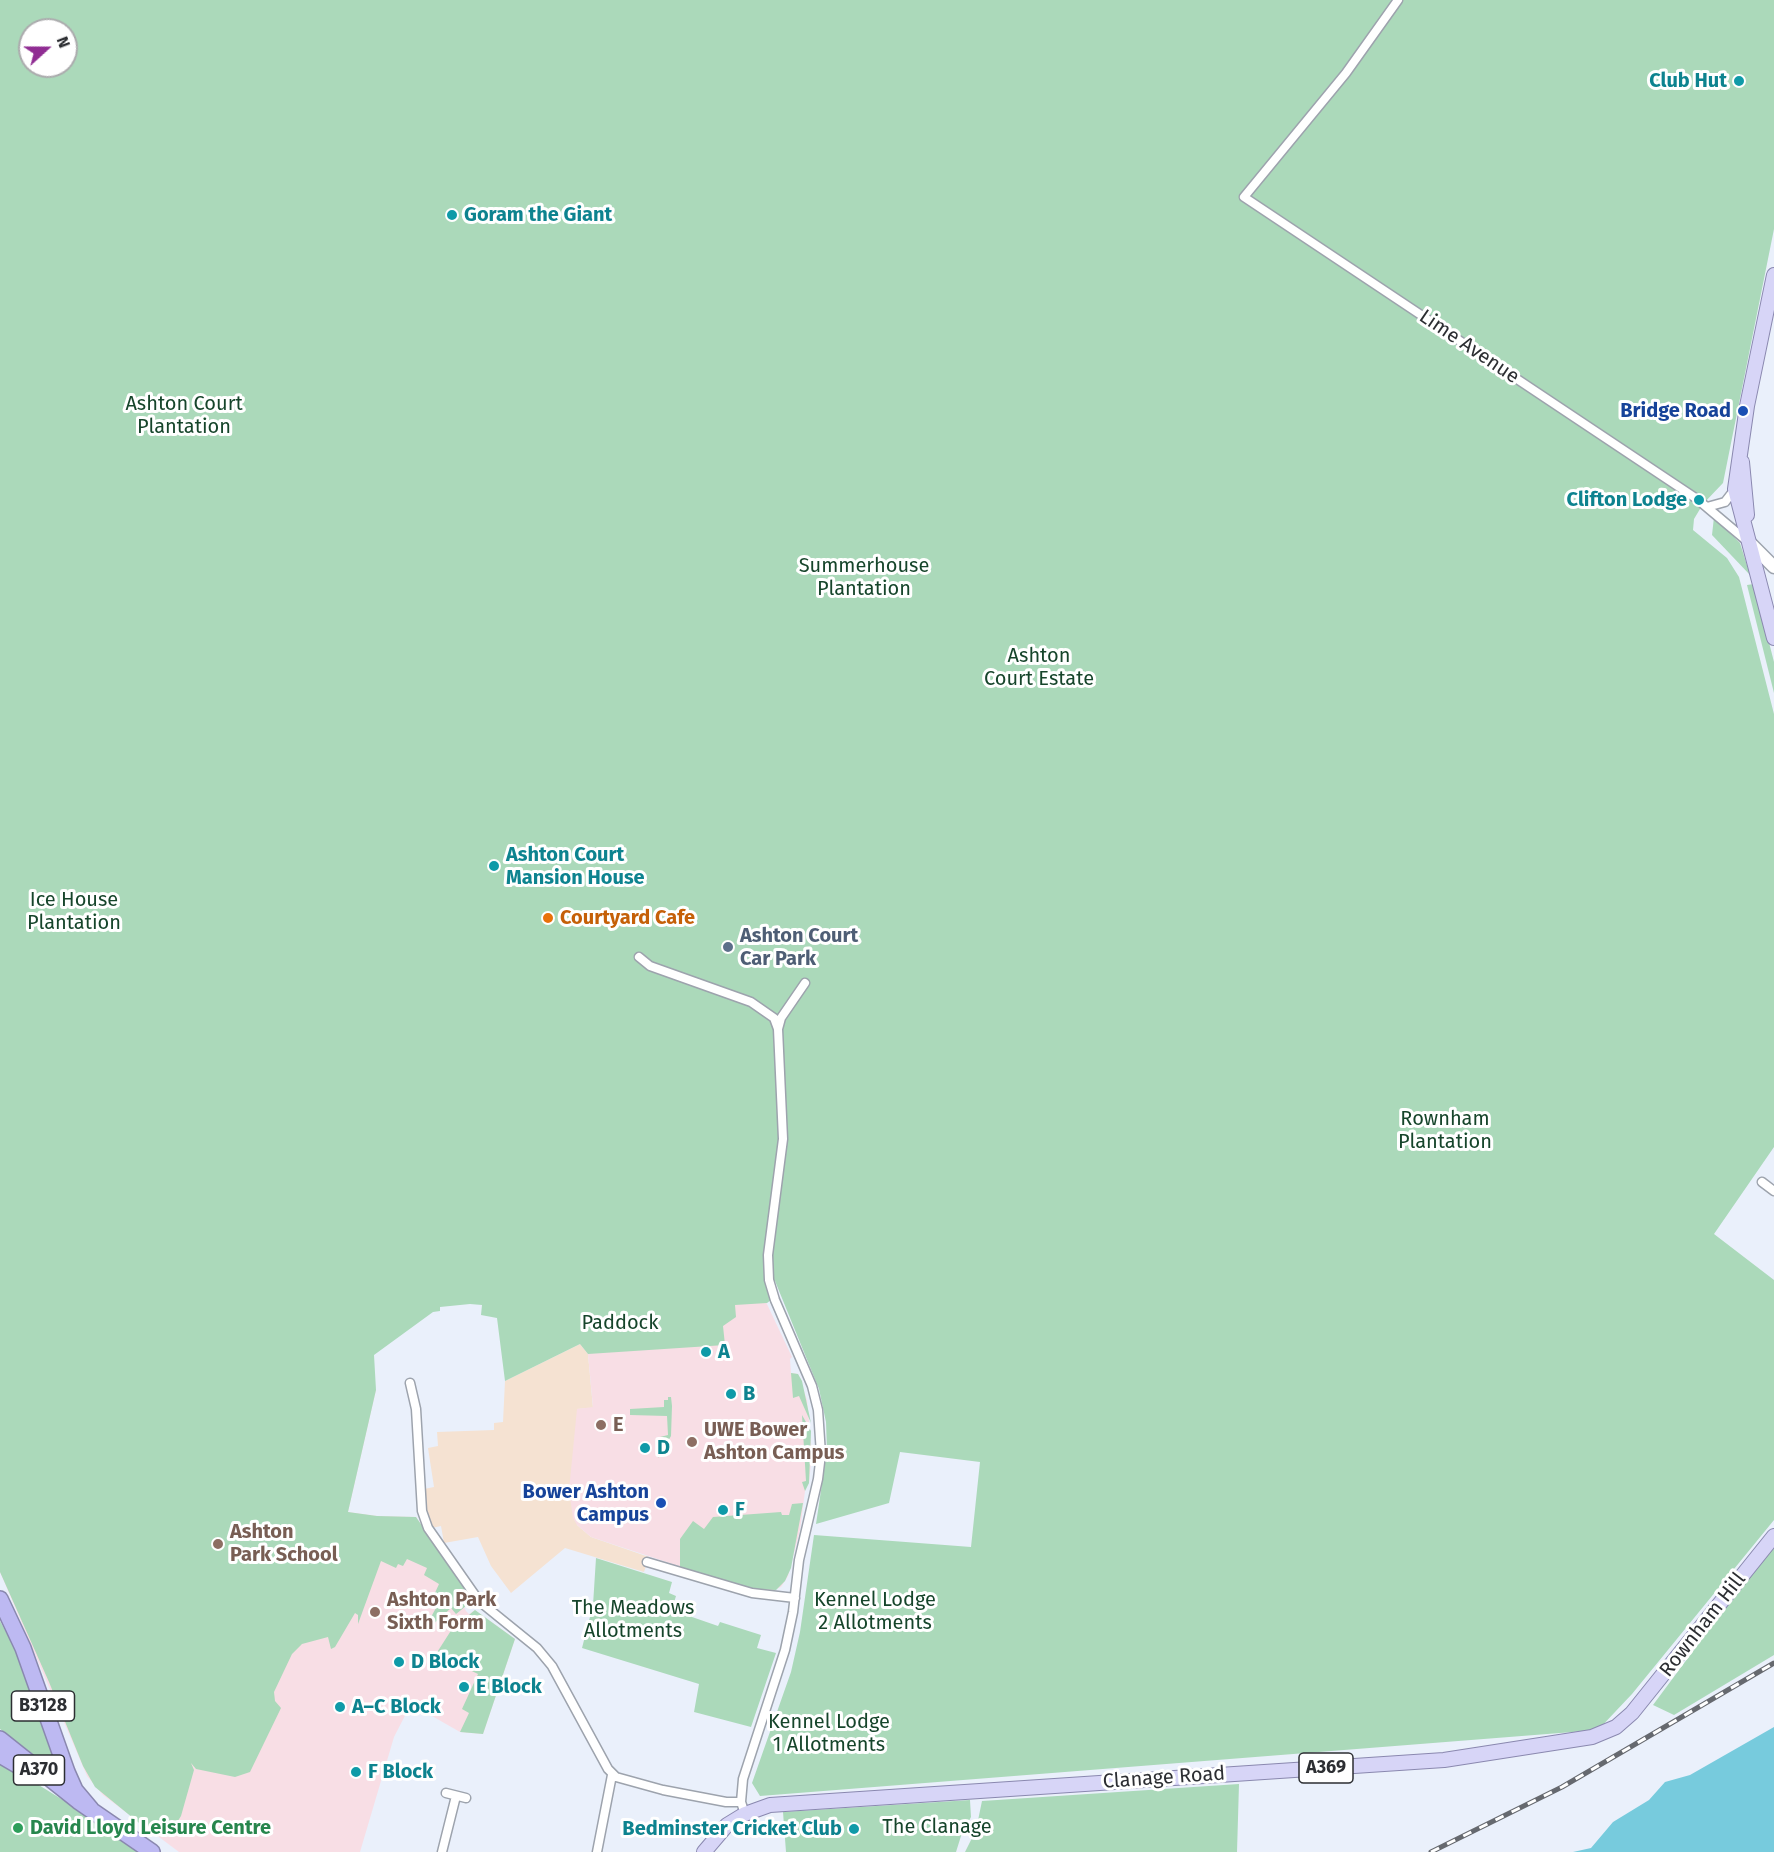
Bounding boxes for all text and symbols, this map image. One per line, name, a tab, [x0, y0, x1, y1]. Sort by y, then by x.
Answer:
north arrow	[18, 18, 78, 78]
text: N	[53, 34, 74, 50]
place label: Club Hut	[1649, 69, 1727, 93]
marker: Club Hut	[1732, 74, 1746, 88]
place label: Goram the Giant	[464, 203, 612, 227]
marker: Goram the Giant	[445, 208, 459, 222]
street label: Lime Avenue	[1414, 305, 1524, 389]
park label: Ashton Court Plantation	[125, 392, 243, 439]
place label: Bridge Road	[1620, 399, 1731, 423]
marker: Bridge Road	[1736, 404, 1750, 418]
place label: Clifton Lodge	[1567, 488, 1687, 512]
marker: Clifton Lodge	[1692, 493, 1706, 507]
park label: Summerhouse Plantation	[799, 554, 929, 601]
park label: Ashton Court Estate	[984, 644, 1094, 691]
place label: Ashton Court Mansion House	[506, 843, 645, 890]
marker: Ashton Court Mansion House	[487, 859, 501, 873]
park label: Ice House Plantation	[27, 888, 121, 935]
place label: Courtyard Cafe	[560, 906, 695, 930]
marker: Courtyard Cafe	[541, 911, 555, 925]
place label: Ashton Court Car Park	[740, 924, 858, 971]
marker: Ashton Court Car Park	[721, 940, 735, 954]
park label: Rownham Plantation	[1398, 1107, 1492, 1154]
park label: Paddock	[582, 1311, 658, 1335]
place label: A	[718, 1340, 730, 1364]
marker: A	[699, 1345, 713, 1359]
place label: B	[743, 1382, 755, 1406]
marker: B	[724, 1387, 738, 1401]
place label: E	[613, 1413, 624, 1437]
marker: E	[594, 1418, 608, 1432]
place label: UWE Bower Ashton Campus	[704, 1418, 845, 1465]
marker: UWE Bower Ashton Campus	[685, 1435, 699, 1449]
place label: D	[657, 1436, 670, 1460]
marker: D	[638, 1441, 652, 1455]
place label: Bower Ashton Campus	[523, 1480, 649, 1527]
marker: Bower Ashton Campus	[654, 1496, 668, 1510]
place label: F	[735, 1498, 745, 1522]
marker: F	[716, 1503, 730, 1517]
place label: Ashton Park School	[230, 1520, 338, 1567]
marker: Ashton Park School	[211, 1537, 225, 1551]
street label: Rownham Hill	[1655, 1568, 1751, 1682]
place label: Ashton Park Sixth Form	[387, 1588, 496, 1635]
park label: Kennel Lodge 2 Allotments	[814, 1588, 936, 1635]
park label: The Meadows Allotments	[572, 1596, 694, 1643]
marker: Ashton Park Sixth Form	[368, 1605, 382, 1619]
place label: D Block	[411, 1650, 479, 1674]
marker: D Block	[392, 1655, 406, 1669]
place label: E Block	[476, 1675, 542, 1699]
marker: E Block	[457, 1680, 471, 1694]
road number: B3128	[12, 1691, 74, 1721]
place label: A–C Block	[352, 1695, 441, 1719]
marker: A–C Block	[333, 1700, 347, 1714]
park label: Kennel Lodge 1 Allotments	[768, 1710, 890, 1757]
road number: A369	[1299, 1753, 1353, 1783]
road number: A370	[14, 1755, 64, 1785]
place label: F Block	[368, 1760, 433, 1784]
street label: Clanage Road	[1102, 1762, 1226, 1794]
marker: F Block	[349, 1765, 363, 1779]
park label: The Clanage	[882, 1815, 992, 1839]
place label: David Lloyd Leisure Centre	[30, 1816, 271, 1840]
place label: Bedminster Cricket Club	[622, 1817, 842, 1841]
marker: David Lloyd Leisure Centre	[11, 1821, 25, 1835]
marker: Bedminster Cricket Club	[847, 1822, 861, 1836]

